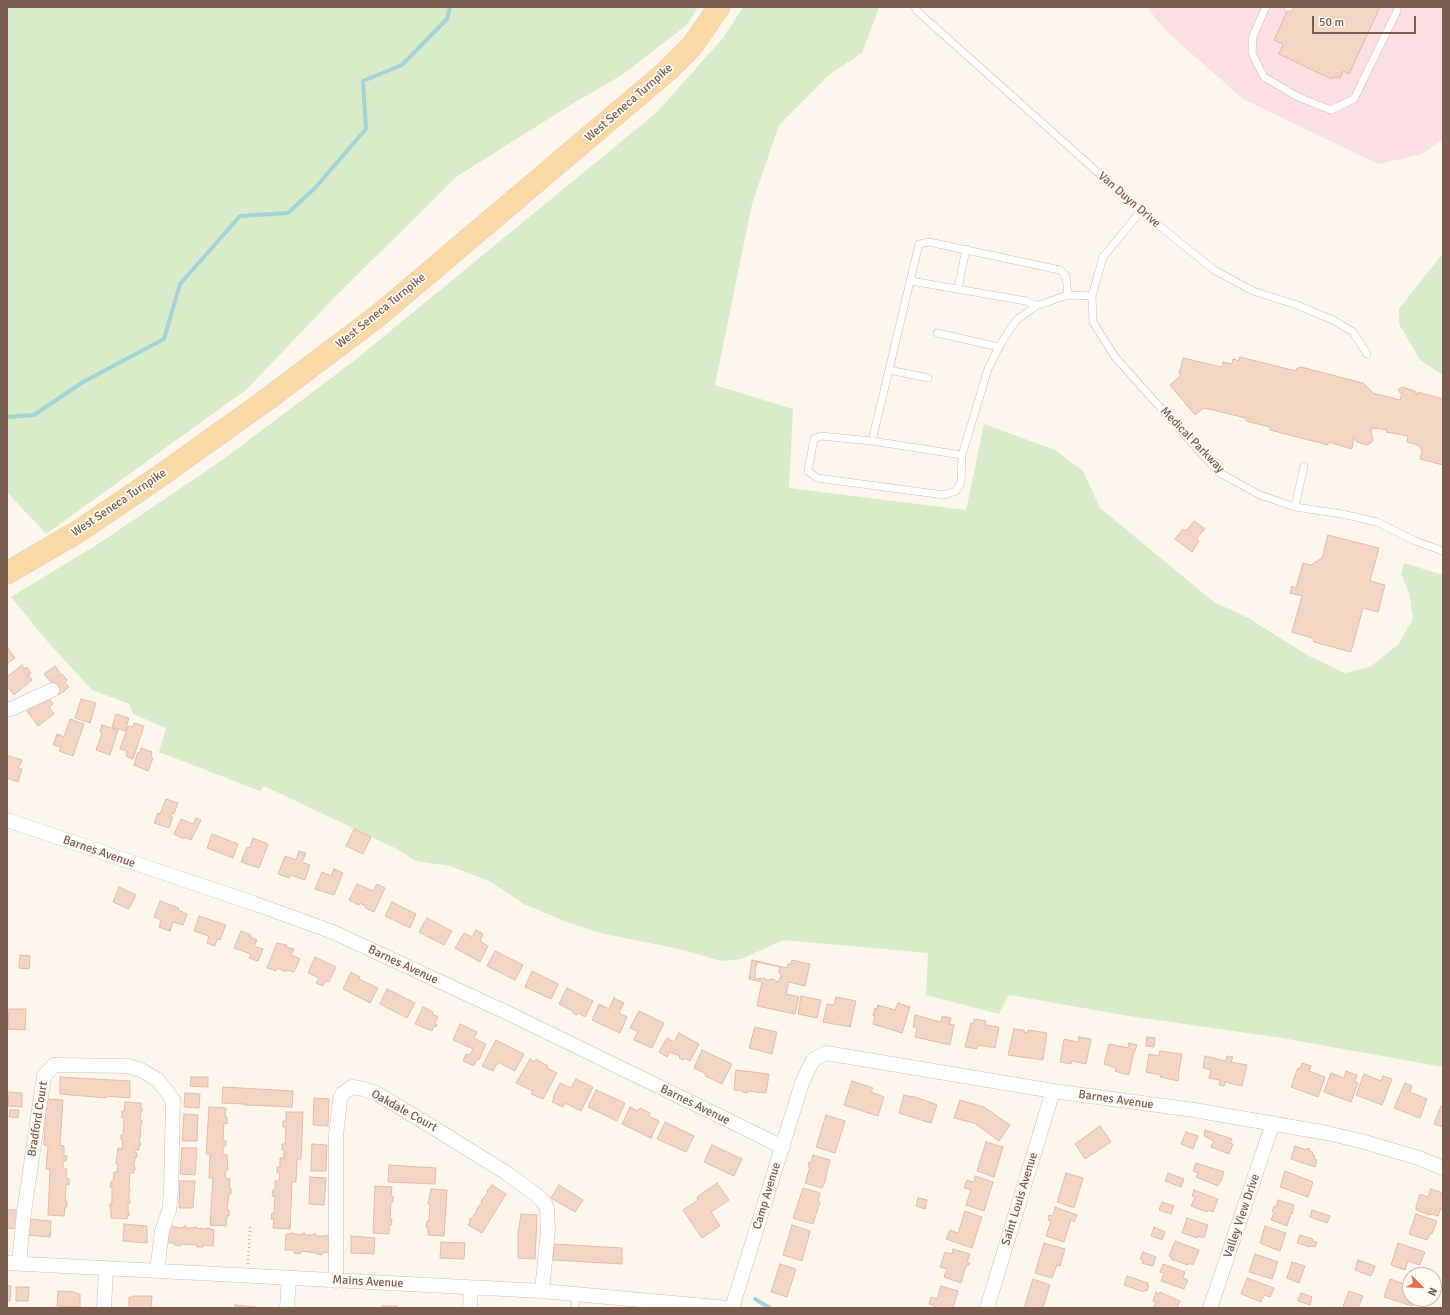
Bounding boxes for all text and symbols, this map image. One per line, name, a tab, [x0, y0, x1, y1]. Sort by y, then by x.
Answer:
scale bar	[1314, 8, 1418, 34]
text: 50 m	[1319, 15, 1344, 30]
street label: West Seneca Turnpike	[582, 61, 676, 145]
street label: Van Duyn Drive	[1095, 169, 1163, 231]
street label: West Seneca Turnpike	[333, 270, 429, 352]
street label: Medical Parkway	[1157, 404, 1227, 476]
street label: West Seneca Turnpike	[69, 466, 169, 540]
street label: Barnes Avenue	[61, 833, 137, 871]
street label: Barnes Avenue	[366, 942, 440, 988]
street label: Bradford Court	[25, 1080, 51, 1158]
street label: Barnes Avenue	[658, 1082, 732, 1128]
street label: Oakdale Court	[369, 1087, 439, 1135]
street label: Barnes Avenue	[1077, 1088, 1155, 1112]
street label: Saint Louis Avenue	[999, 1151, 1041, 1247]
street label: Camp Avenue	[750, 1161, 784, 1231]
street label: Valley View Drive	[1221, 1172, 1263, 1260]
north arrow	[1402, 1267, 1442, 1307]
street label: Mains Avenue	[332, 1273, 404, 1291]
text: N	[1425, 1286, 1440, 1298]

